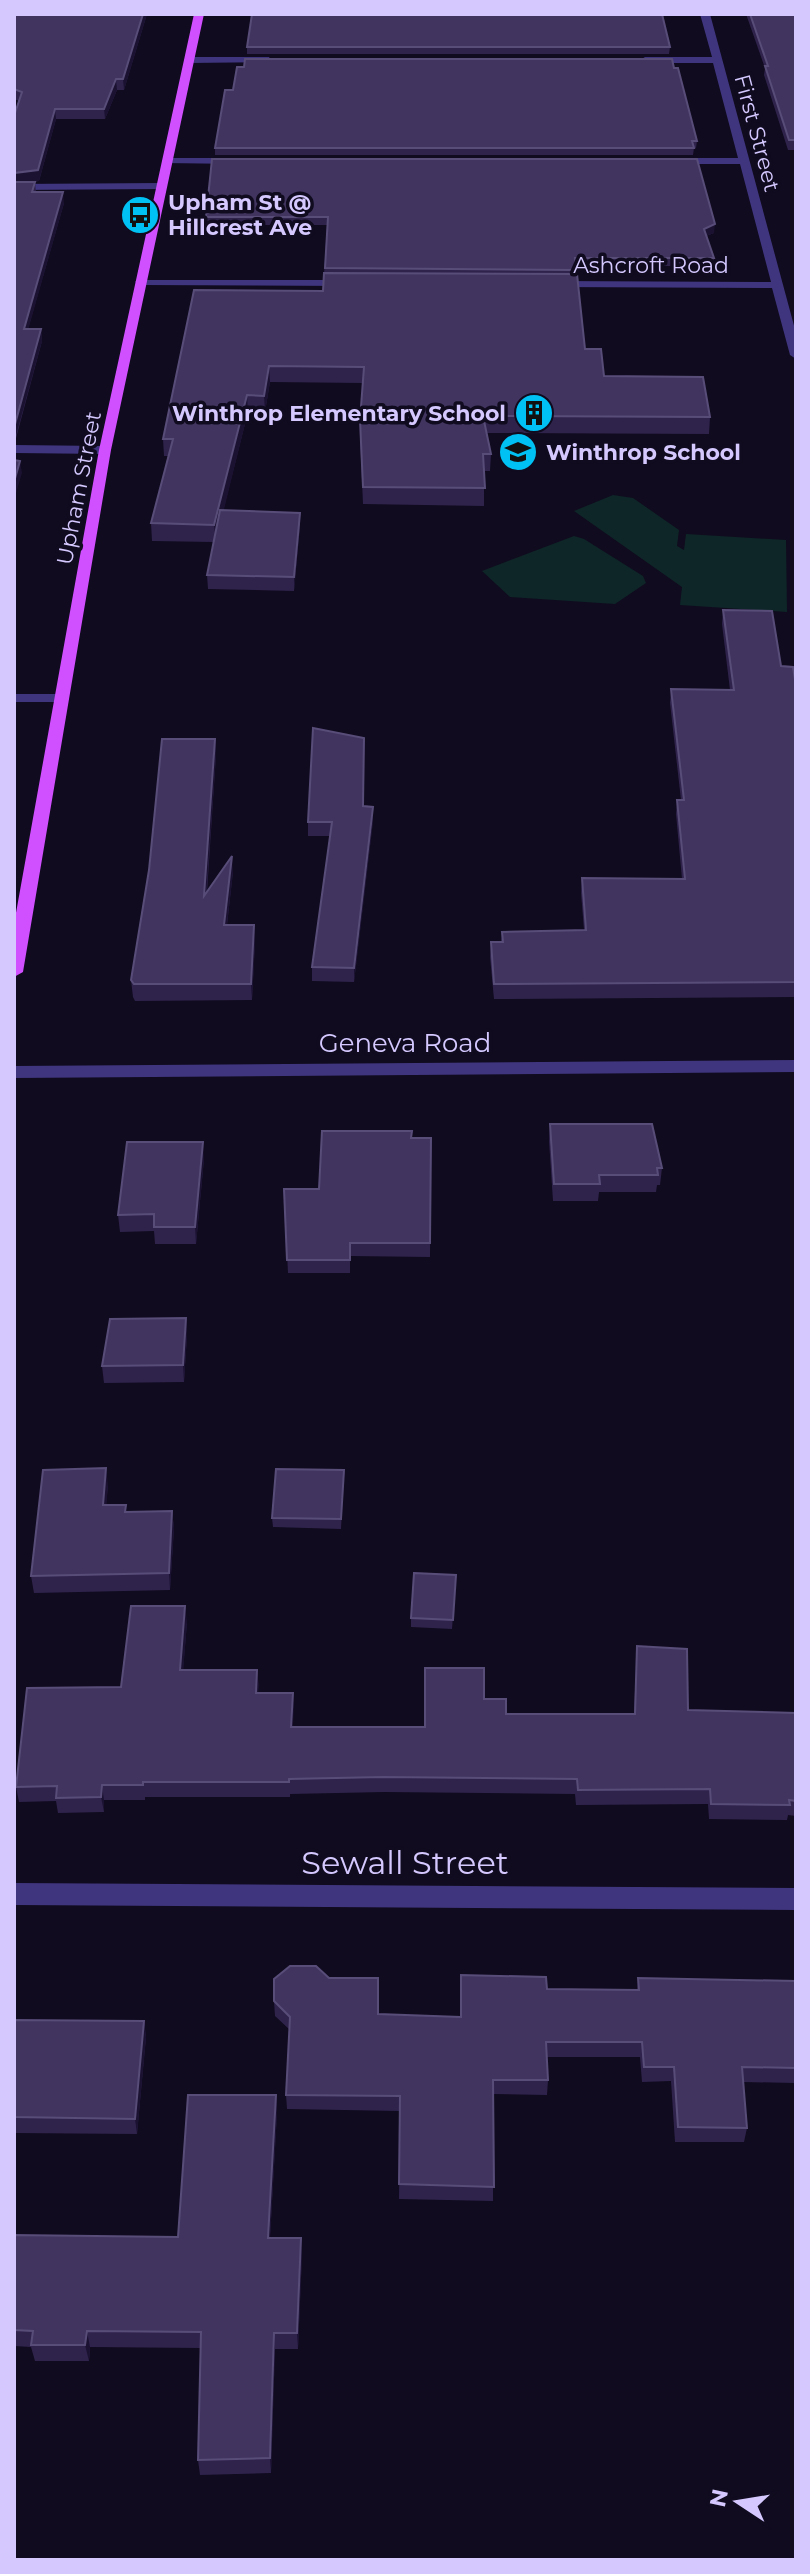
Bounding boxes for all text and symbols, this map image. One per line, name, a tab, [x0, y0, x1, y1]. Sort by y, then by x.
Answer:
street label: First Street	[728, 71, 786, 195]
place label: Upham St @ Hillcrest Ave	[168, 189, 312, 241]
bus stop icon: Upham St @ Hillcrest Ave	[119, 194, 161, 236]
street label: Ashcroft Road	[573, 252, 729, 279]
building icon: Winthrop Elementary School	[513, 392, 555, 434]
place label: Winthrop Elementary School	[172, 400, 506, 427]
street label: Upham Street	[51, 409, 107, 567]
school or university icon: Winthrop School	[497, 431, 539, 473]
place label: Winthrop School	[546, 439, 741, 466]
street label: Geneva Road	[319, 1027, 491, 1059]
street label: Sewall Street	[301, 1843, 509, 1882]
north arrow	[698, 2462, 778, 2542]
text: N	[704, 2486, 734, 2509]

